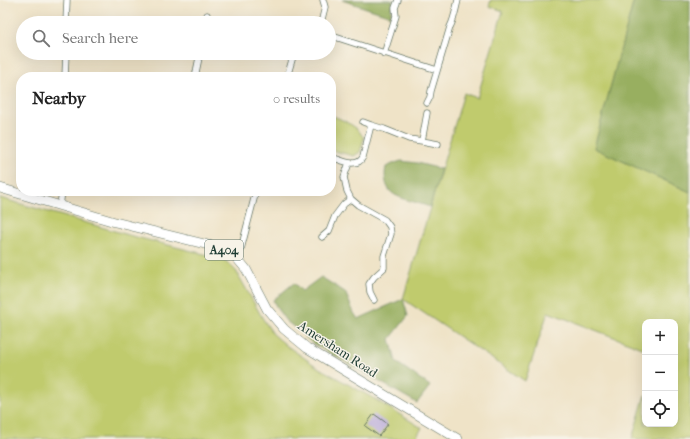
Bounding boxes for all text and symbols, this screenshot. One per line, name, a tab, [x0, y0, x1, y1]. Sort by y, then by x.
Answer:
search box	[16, 16, 336, 60]
icon: search	[30, 27, 52, 49]
text: Search here	[62, 29, 138, 47]
text: Nearby	[32, 88, 86, 108]
text: 0 results	[273, 91, 320, 106]
road number: A404	[205, 240, 243, 260]
street label: Amersham Road	[295, 317, 381, 381]
map controls	[642, 319, 678, 427]
button: +	[642, 319, 678, 355]
button: −	[642, 355, 678, 391]
button: locate	[642, 391, 678, 427]

